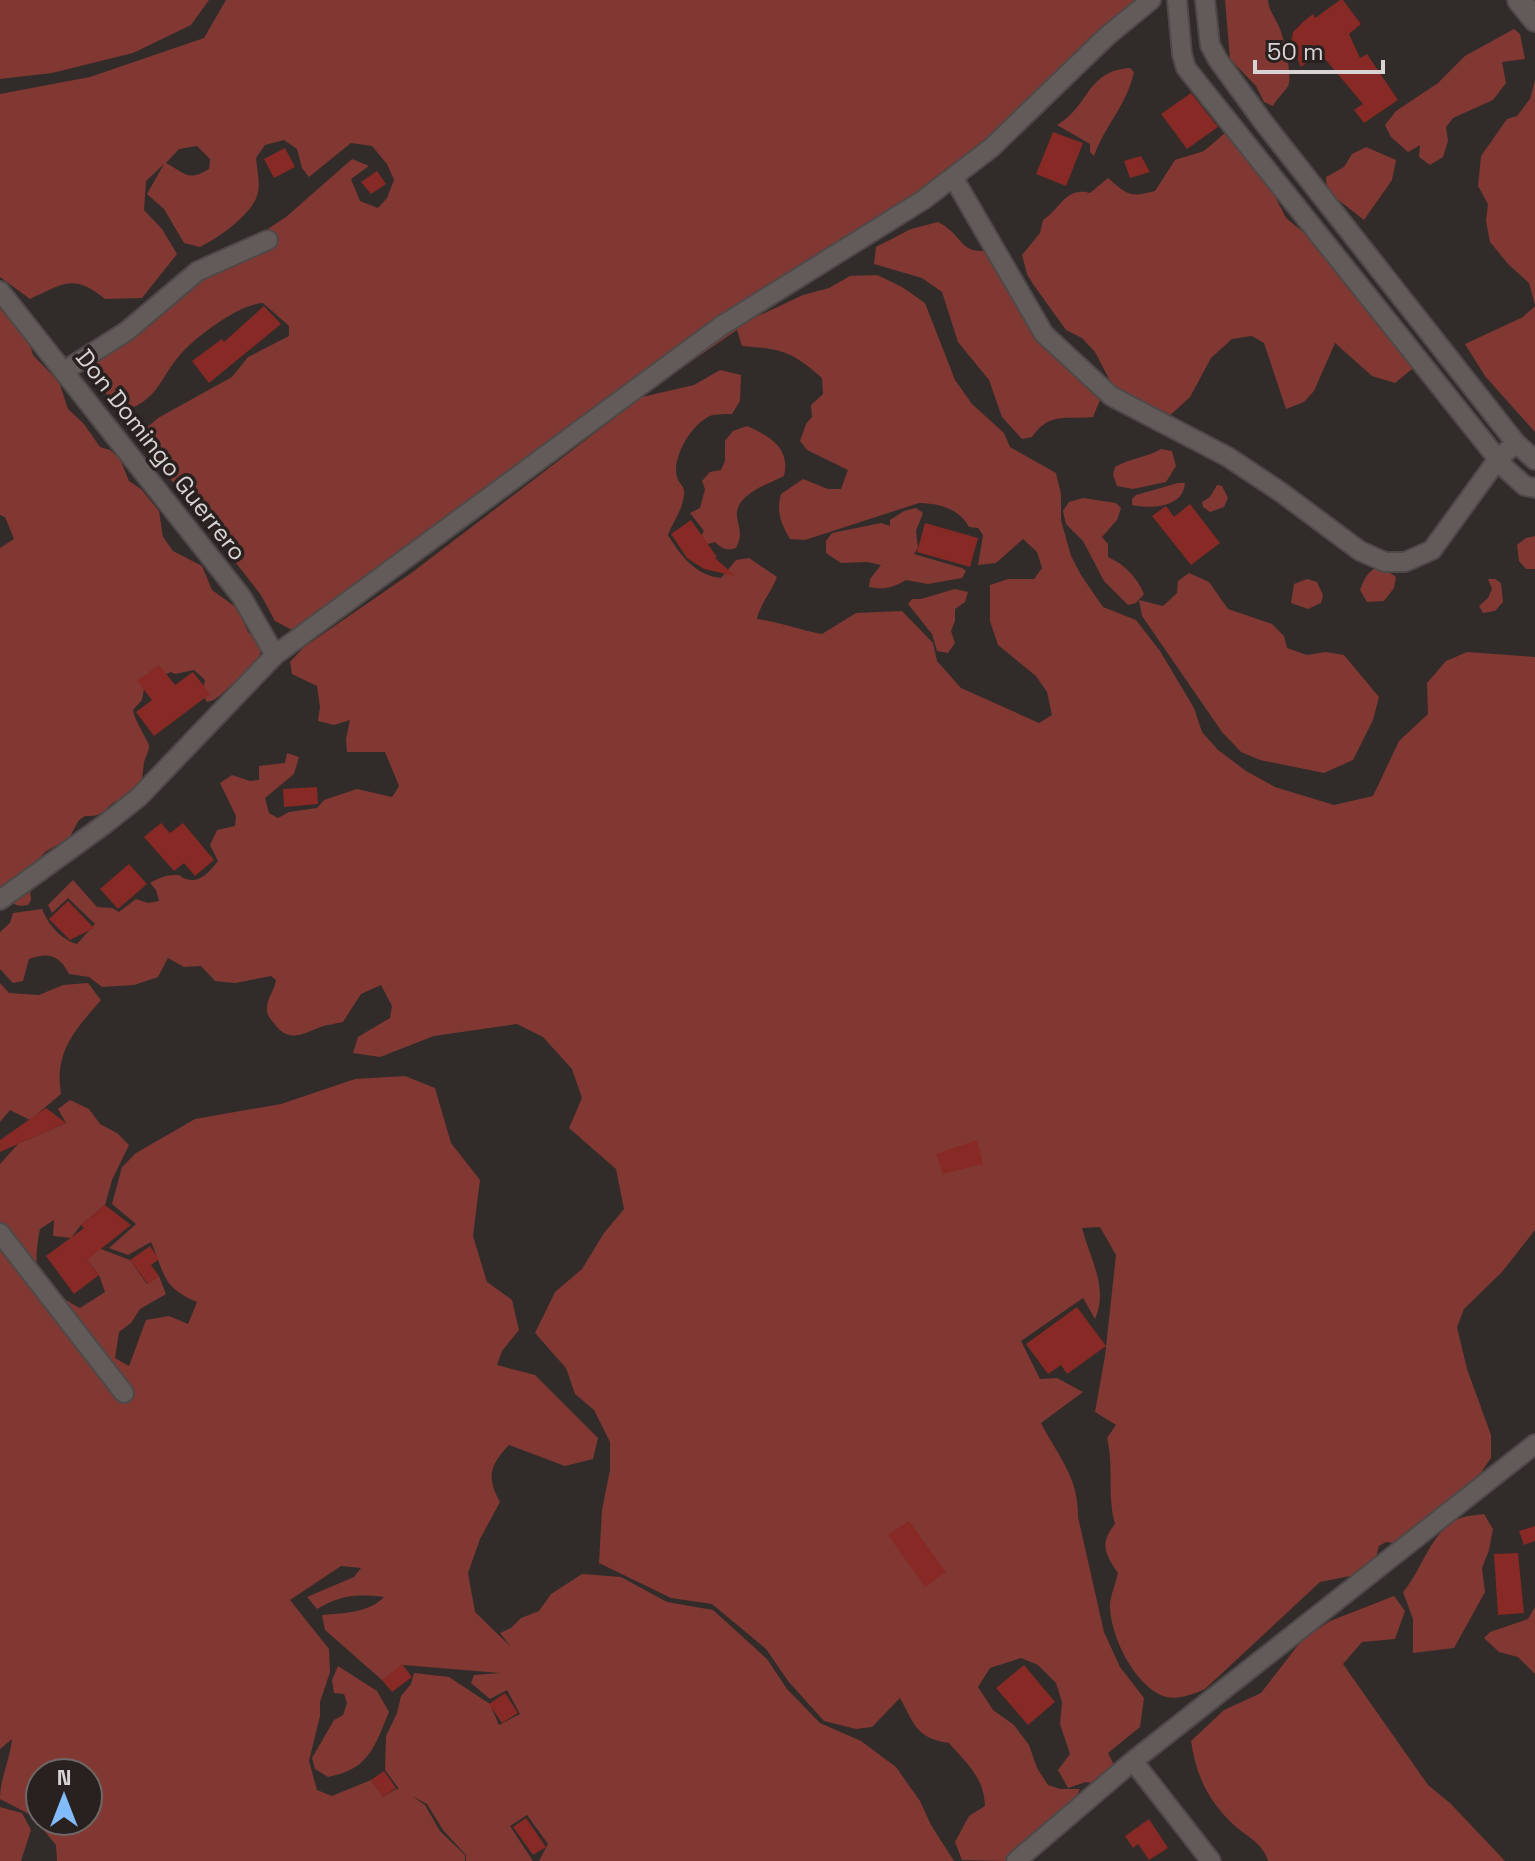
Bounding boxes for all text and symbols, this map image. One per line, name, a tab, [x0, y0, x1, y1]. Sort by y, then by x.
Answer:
scale bar	[1255, 24, 1383, 74]
text: 50 m	[1267, 36, 1324, 67]
street label: Don Domingo Guerrero	[69, 343, 254, 567]
north arrow	[24, 1757, 104, 1837]
text: N	[57, 1763, 71, 1791]

